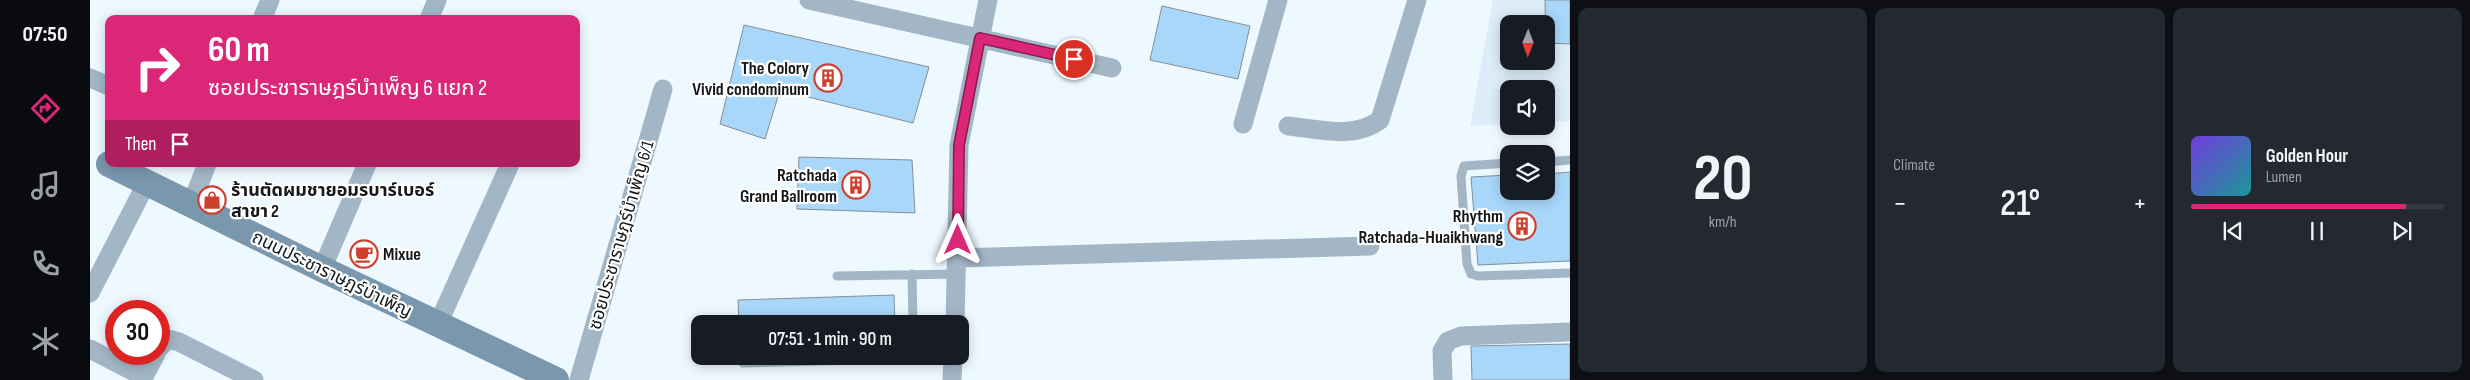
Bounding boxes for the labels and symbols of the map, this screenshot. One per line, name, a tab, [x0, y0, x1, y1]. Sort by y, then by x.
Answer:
north arrow	[1500, 15, 1555, 70]
pin	[1053, 38, 1095, 80]
place label: The Colory Vivid condominum	[692, 58, 810, 100]
building icon: The Colory Vivid condominum	[813, 63, 843, 93]
street label: ซอยประชาราษฎร์บำเพ็ญ 6/1	[584, 138, 659, 332]
place label: Ratchada Grand Ballroom	[740, 165, 837, 207]
building icon: Ratchada Grand Ballroom	[841, 170, 871, 200]
place label: ร้านตัดผมชายอมรบาร์เบอร์ สาขา 2	[231, 180, 434, 222]
shop icon: ร้านตัดผมชายอมรบาร์เบอร์ สาขา 2	[197, 185, 227, 215]
place label: Rhythm Ratchada-Huaikhwang	[1358, 206, 1503, 248]
building icon: Rhythm Ratchada-Huaikhwang	[1507, 211, 1537, 241]
position arrow	[931, 213, 983, 265]
street label: ถนนประชาราษฎร์บำเพ็ญ	[248, 227, 415, 322]
cafe icon: Mixue	[349, 239, 379, 269]
place label: Mixue	[383, 244, 421, 265]
speed limit sign: 30	[105, 300, 170, 365]

